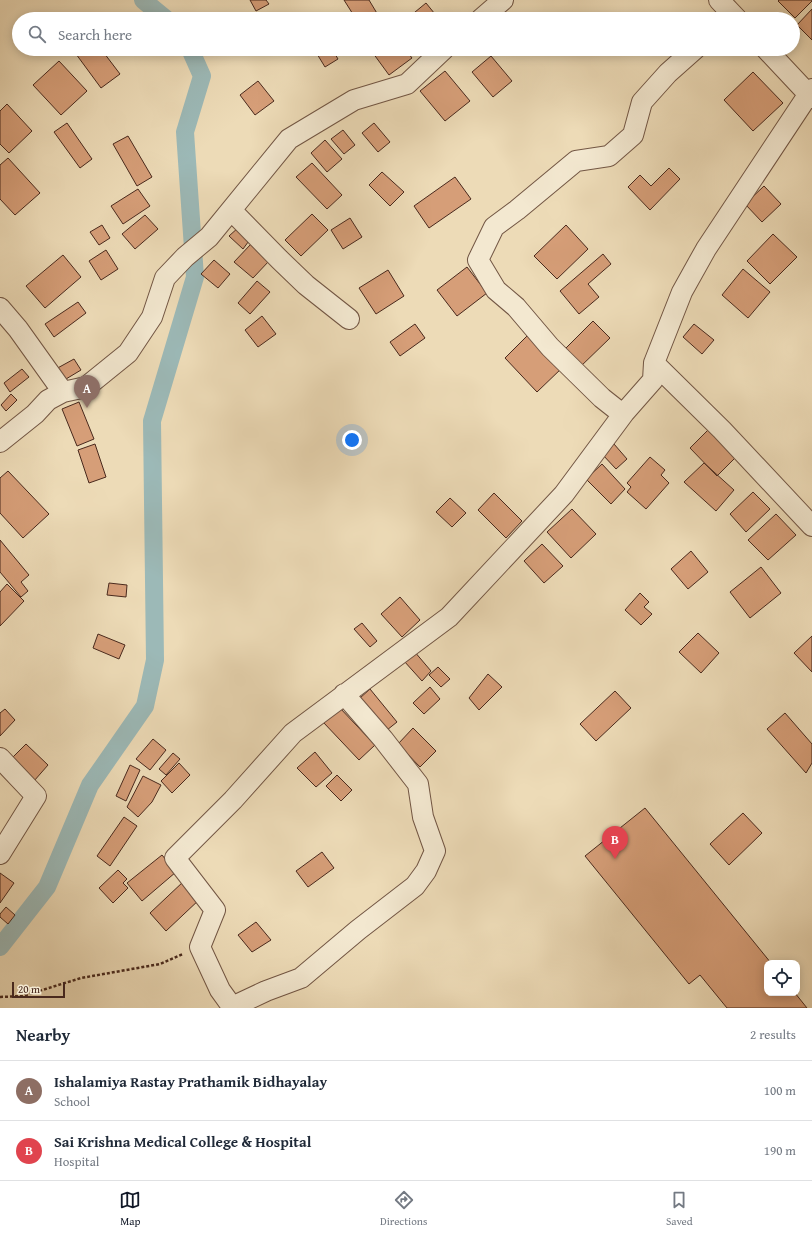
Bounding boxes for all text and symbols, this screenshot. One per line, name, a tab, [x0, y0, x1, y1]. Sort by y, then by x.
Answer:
search box	[12, 12, 800, 56]
icon: search	[26, 23, 48, 45]
text: Search here	[58, 24, 132, 45]
pin: A	[74, 375, 100, 408]
your location	[342, 430, 362, 450]
pin: B	[602, 826, 628, 859]
map controls	[764, 960, 800, 996]
button: locate	[764, 960, 800, 996]
scale bar	[12, 980, 65, 999]
text: 20 m	[18, 981, 40, 997]
text: Nearby	[16, 1022, 70, 1047]
text: 2 results	[750, 1025, 796, 1044]
text: Ishalamiya Rastay Prathamik Bidhayalay	[54, 1071, 327, 1092]
text: A	[25, 1081, 33, 1100]
text: 100 m	[764, 1081, 796, 1100]
text: School	[54, 1092, 90, 1111]
text: Sai Krishna Medical College & Hospital	[54, 1131, 311, 1152]
text: B	[25, 1141, 33, 1160]
text: 190 m	[764, 1141, 796, 1160]
text: Hospital	[54, 1152, 99, 1171]
tab: Map	[119, 1189, 141, 1229]
tab: Directions	[380, 1189, 427, 1229]
tab: Saved	[666, 1189, 693, 1229]

